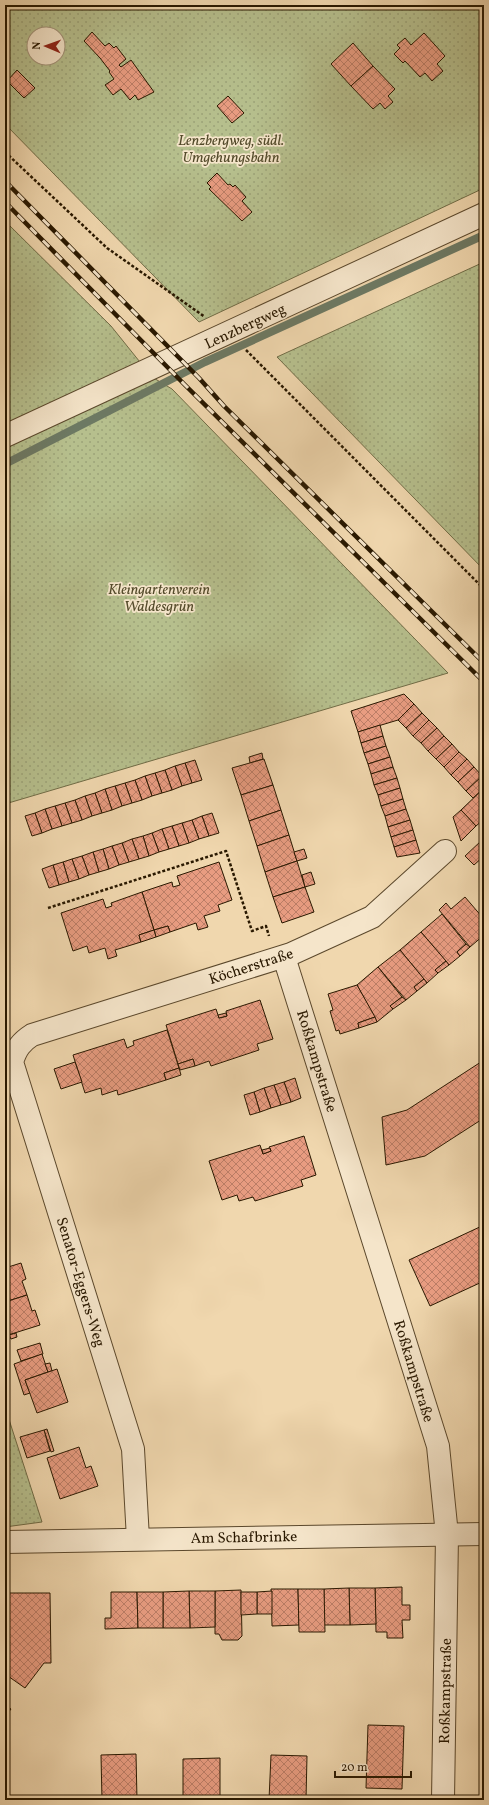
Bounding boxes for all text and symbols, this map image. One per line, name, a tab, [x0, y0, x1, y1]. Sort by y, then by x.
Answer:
north arrow	[26, 26, 66, 66]
text: N	[30, 41, 45, 50]
park label: Lenzbergweg, südl. Umgehungsbahn	[178, 131, 284, 169]
street label: Lenzbergweg	[202, 299, 290, 355]
park label: Kleingartenverein Waldesgrün	[108, 580, 210, 618]
street label: Köcherstraße	[206, 944, 296, 991]
street label: Roßkampstraße	[290, 1008, 341, 1115]
street label: Senator-Eggers-Weg	[50, 1215, 109, 1350]
street label: Roßkampstraße	[387, 1318, 438, 1425]
street label: Am Schafbrinke	[190, 1527, 298, 1550]
street label: Roßkampstraße	[435, 1638, 458, 1744]
scale bar	[335, 1753, 411, 1779]
text: 20 m	[341, 1760, 368, 1776]

